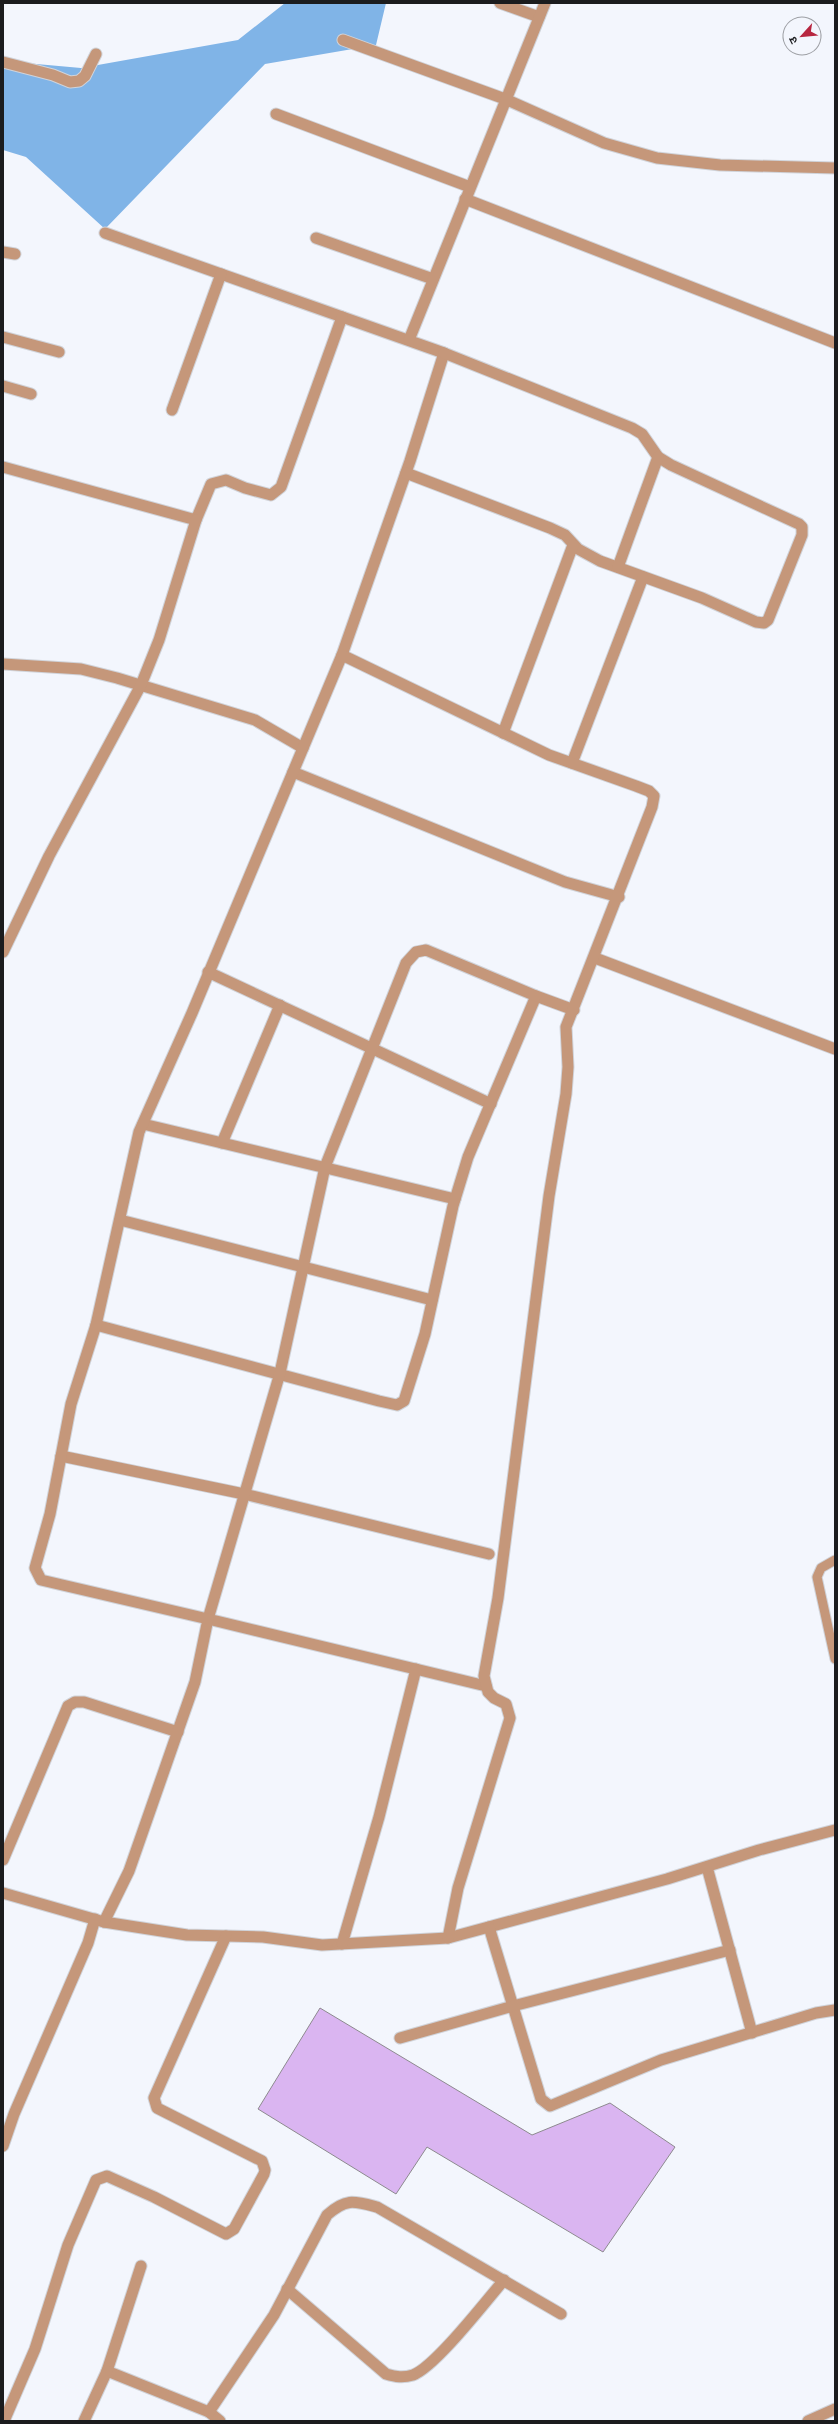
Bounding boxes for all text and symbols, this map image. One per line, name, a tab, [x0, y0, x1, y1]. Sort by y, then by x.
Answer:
north arrow	[782, 16, 822, 56]
text: उ	[785, 34, 801, 47]

